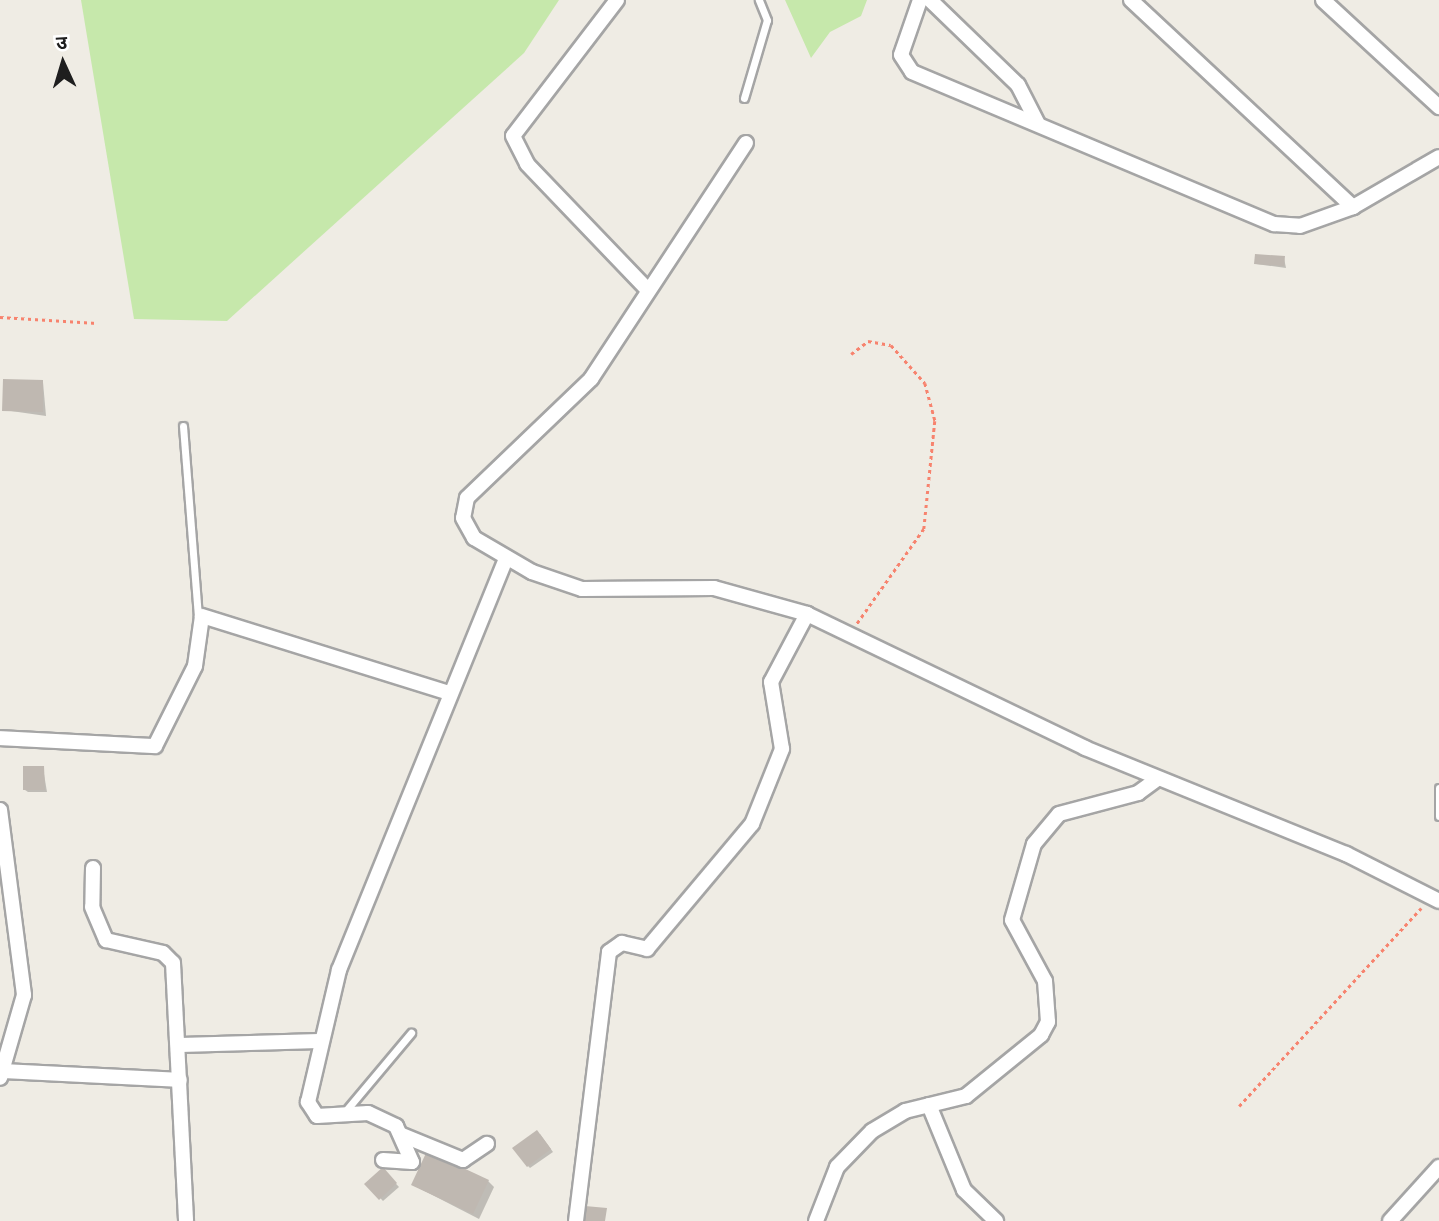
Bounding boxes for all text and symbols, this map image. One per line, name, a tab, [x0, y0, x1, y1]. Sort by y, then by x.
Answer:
north arrow	[28, 28, 98, 98]
text: उ	[55, 31, 68, 53]

